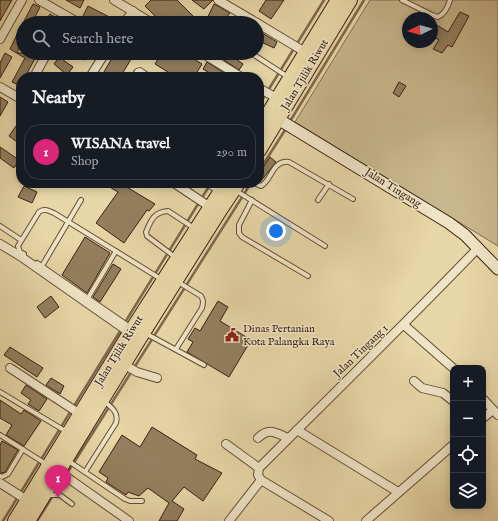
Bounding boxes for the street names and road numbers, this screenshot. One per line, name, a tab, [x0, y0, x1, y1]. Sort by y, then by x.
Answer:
street label: Jalan Tjilik Riwut	[277, 37, 332, 115]
street label: Jalan Tingang	[360, 164, 425, 212]
street label: Jalan Tjilik Riwut	[91, 313, 146, 391]
street label: Jalan Tingang 1	[329, 321, 391, 382]

